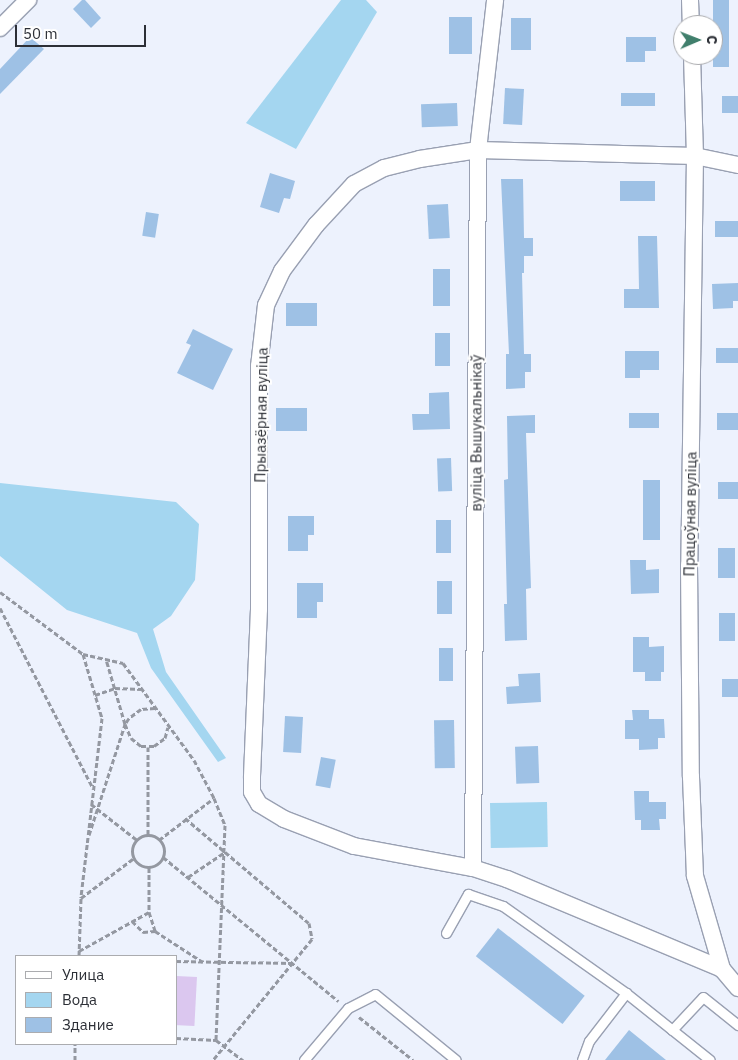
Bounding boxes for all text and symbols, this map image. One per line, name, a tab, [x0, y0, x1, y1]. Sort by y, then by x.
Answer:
scale bar	[18, 15, 149, 47]
north arrow	[673, 15, 723, 65]
text: 50 m	[23, 24, 58, 43]
text: С	[703, 35, 721, 44]
street label: Прыазёрная вуліца	[251, 347, 271, 483]
street label: вуліца Вышукальнікаў	[467, 354, 485, 512]
street label: Працоўная вуліца	[680, 451, 700, 577]
legend	[15, 955, 178, 1045]
text: Улица	[62, 965, 104, 984]
text: Вода	[62, 990, 97, 1009]
text: Здание	[62, 1015, 114, 1034]

